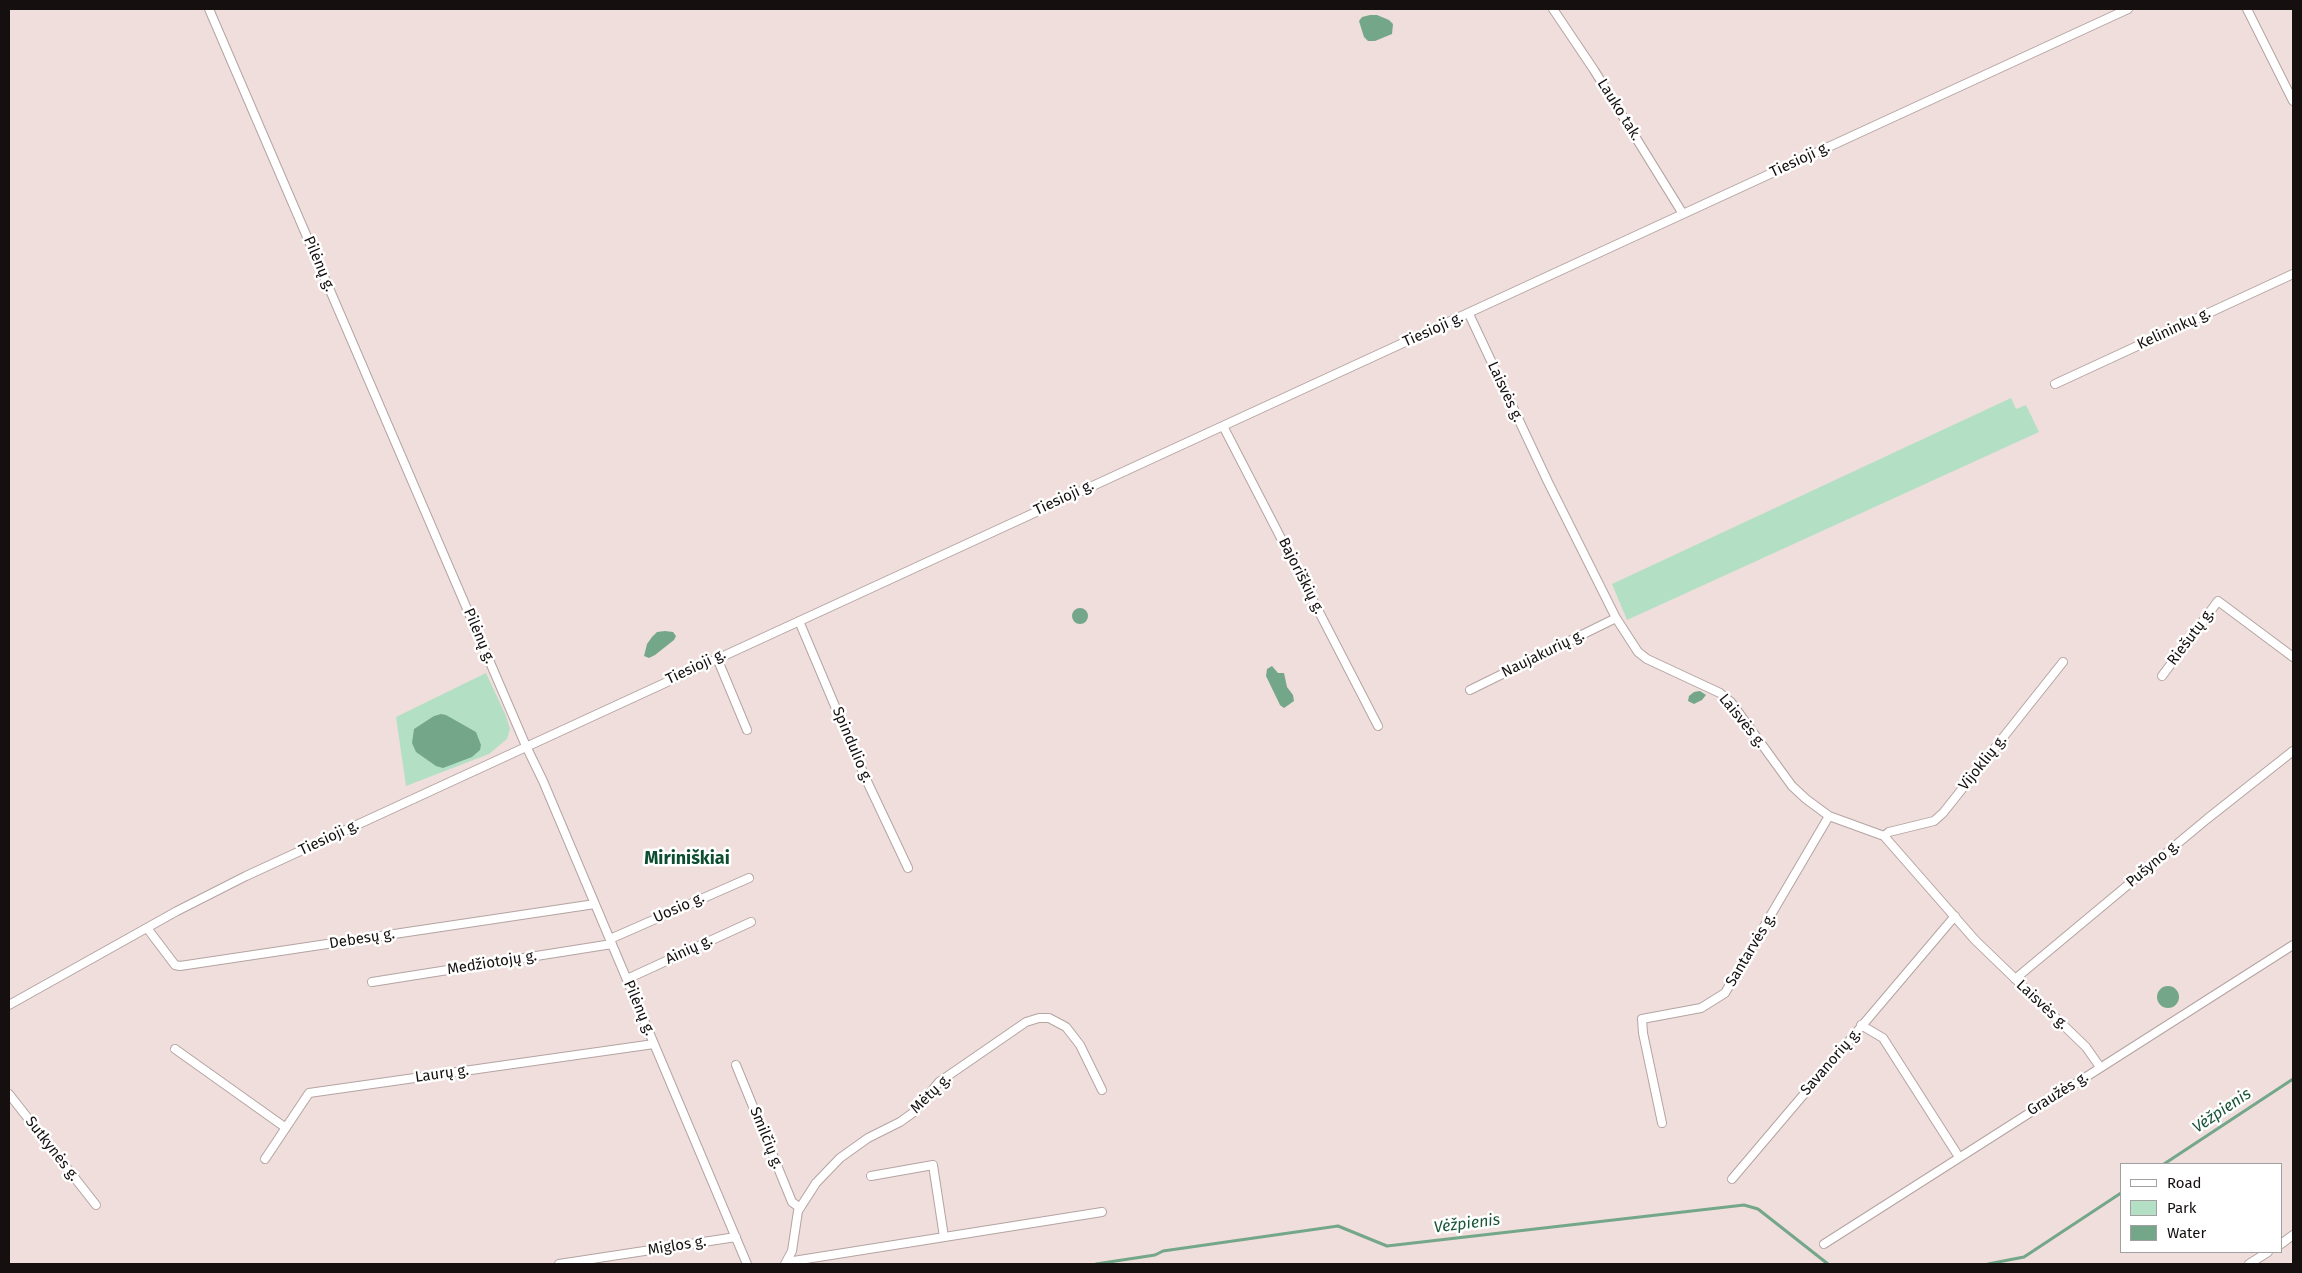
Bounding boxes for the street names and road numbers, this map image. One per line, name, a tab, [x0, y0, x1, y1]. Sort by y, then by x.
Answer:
street label: Lauko tak.	[1593, 76, 1645, 144]
street label: Tiesioji g.	[1767, 138, 1833, 182]
street label: Pilėnų g.	[299, 234, 339, 294]
street label: Kelininkų g.	[2134, 304, 2214, 354]
street label: Tiesioji g.	[1400, 309, 1466, 351]
street label: Laisvės g.	[1483, 359, 1527, 425]
street label: Tiesioji g.	[1031, 476, 1097, 520]
street label: Bajoriškių g.	[1274, 535, 1328, 617]
street label: Riešutų g.	[2164, 605, 2218, 669]
street label: Pilėnų g.	[459, 606, 499, 666]
street label: Naujakurių g.	[1499, 626, 1587, 682]
street label: Tiesioji g.	[663, 645, 729, 689]
street label: Laisvės g.	[1715, 690, 1769, 752]
street label: Spindulio g.	[828, 704, 876, 786]
street label: Vijoklių g.	[1955, 732, 2011, 794]
street label: Tiesioji g.	[296, 816, 362, 860]
street label: Pušyno g.	[2123, 837, 2183, 891]
street label: Uosio g.	[651, 889, 707, 927]
street label: Santarvės g.	[1722, 910, 1780, 990]
street label: Debesų g.	[328, 925, 396, 953]
street label: Ainių g.	[663, 931, 715, 969]
street label: Medžiotojų g.	[446, 947, 538, 979]
street label: Laisvės g.	[2012, 976, 2072, 1034]
street label: Pilėnų g.	[619, 978, 659, 1038]
street label: Savanorių g.	[1797, 1025, 1865, 1099]
street label: Laurų g.	[414, 1061, 470, 1087]
street label: Graužės g.	[2024, 1068, 2092, 1120]
street label: Mėtų g.	[907, 1070, 955, 1118]
street label: Smilčių g.	[745, 1104, 787, 1172]
street label: Sutkynės g.	[21, 1113, 83, 1185]
street label: Miglos g.	[646, 1232, 708, 1260]

